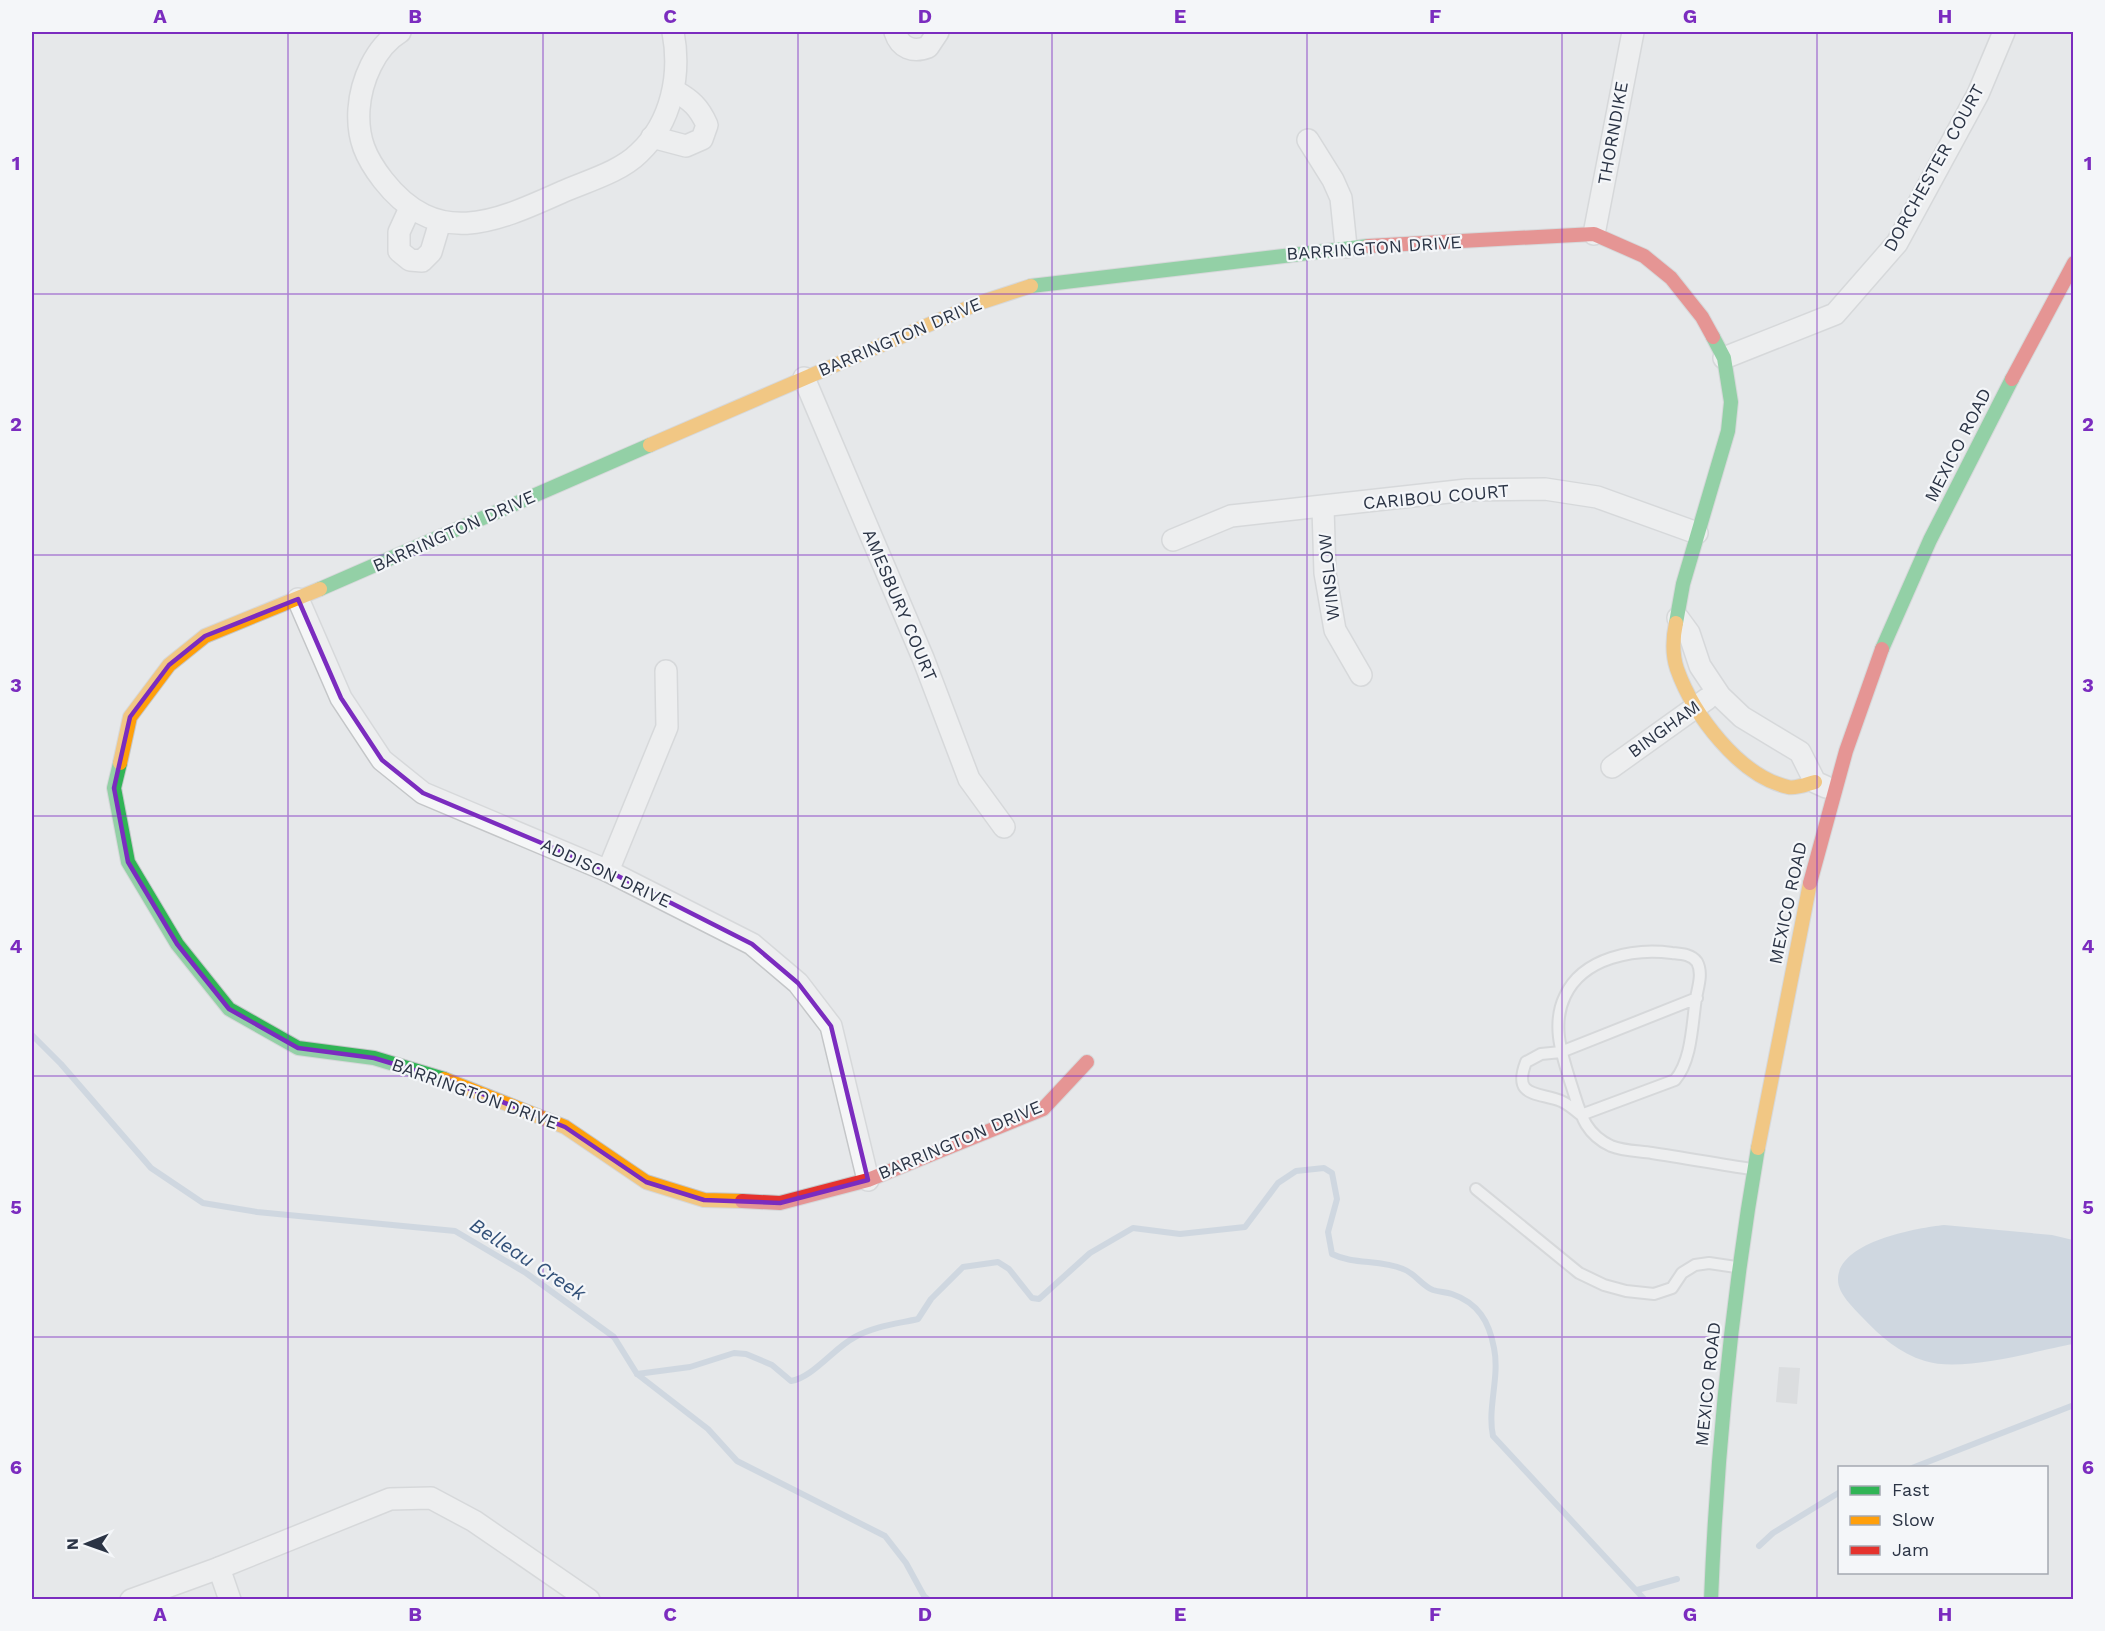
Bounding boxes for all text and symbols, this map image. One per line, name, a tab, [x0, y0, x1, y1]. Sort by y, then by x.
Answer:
text: A	[153, 4, 167, 28]
text: B	[408, 4, 422, 28]
text: C	[663, 4, 677, 28]
text: D	[918, 4, 932, 28]
text: E	[1174, 4, 1186, 28]
text: F	[1429, 4, 1441, 28]
text: G	[1683, 4, 1697, 28]
text: H	[1938, 4, 1952, 28]
street label: THORNDIKE	[1593, 80, 1632, 186]
street label: DORCHESTER COURT	[1879, 80, 1988, 255]
text: 1	[12, 151, 20, 175]
text: 1	[2084, 151, 2092, 175]
street label: BARRINGTON DRIVE	[1286, 231, 1462, 264]
street label: BARRINGTON DRIVE	[815, 293, 985, 380]
street label: MEXICO ROAD	[1920, 384, 1995, 505]
text: 2	[10, 412, 22, 436]
text: 2	[2082, 412, 2094, 436]
street label: CARIBOU COURT	[1362, 480, 1510, 513]
street label: BARRINGTON DRIVE	[369, 485, 538, 576]
street label: AMESBURY COURT	[859, 526, 942, 684]
street label: WINSLOW	[1313, 532, 1344, 622]
text: 3	[10, 673, 22, 697]
text: 3	[2082, 673, 2094, 697]
street label: BINGHAM	[1624, 695, 1704, 762]
street label: ADDISON DRIVE	[538, 833, 675, 912]
street label: MEXICO ROAD	[1764, 840, 1811, 966]
text: 4	[10, 934, 23, 958]
text: 4	[2082, 934, 2095, 958]
street label: BARRINGTON DRIVE	[389, 1054, 561, 1133]
street label: BARRINGTON DRIVE	[875, 1096, 1045, 1183]
text: 5	[10, 1195, 22, 1219]
text: 5	[2082, 1195, 2094, 1219]
water label: Belleau Creek	[466, 1213, 591, 1306]
street label: MEXICO ROAD	[1691, 1321, 1724, 1447]
text: 6	[10, 1455, 22, 1479]
text: 6	[2082, 1455, 2094, 1479]
legend	[1838, 1466, 2048, 1574]
text: Fast	[1892, 1479, 1930, 1500]
text: Slow	[1892, 1509, 1935, 1530]
north arrow	[57, 1514, 117, 1574]
text: N	[63, 1538, 82, 1550]
text: Jam	[1892, 1539, 1929, 1560]
text: A	[153, 1602, 167, 1626]
text: B	[408, 1602, 422, 1626]
text: C	[663, 1602, 677, 1626]
text: D	[918, 1602, 932, 1626]
text: E	[1174, 1602, 1186, 1626]
text: F	[1429, 1602, 1441, 1626]
text: G	[1683, 1602, 1697, 1626]
text: H	[1938, 1602, 1952, 1626]

